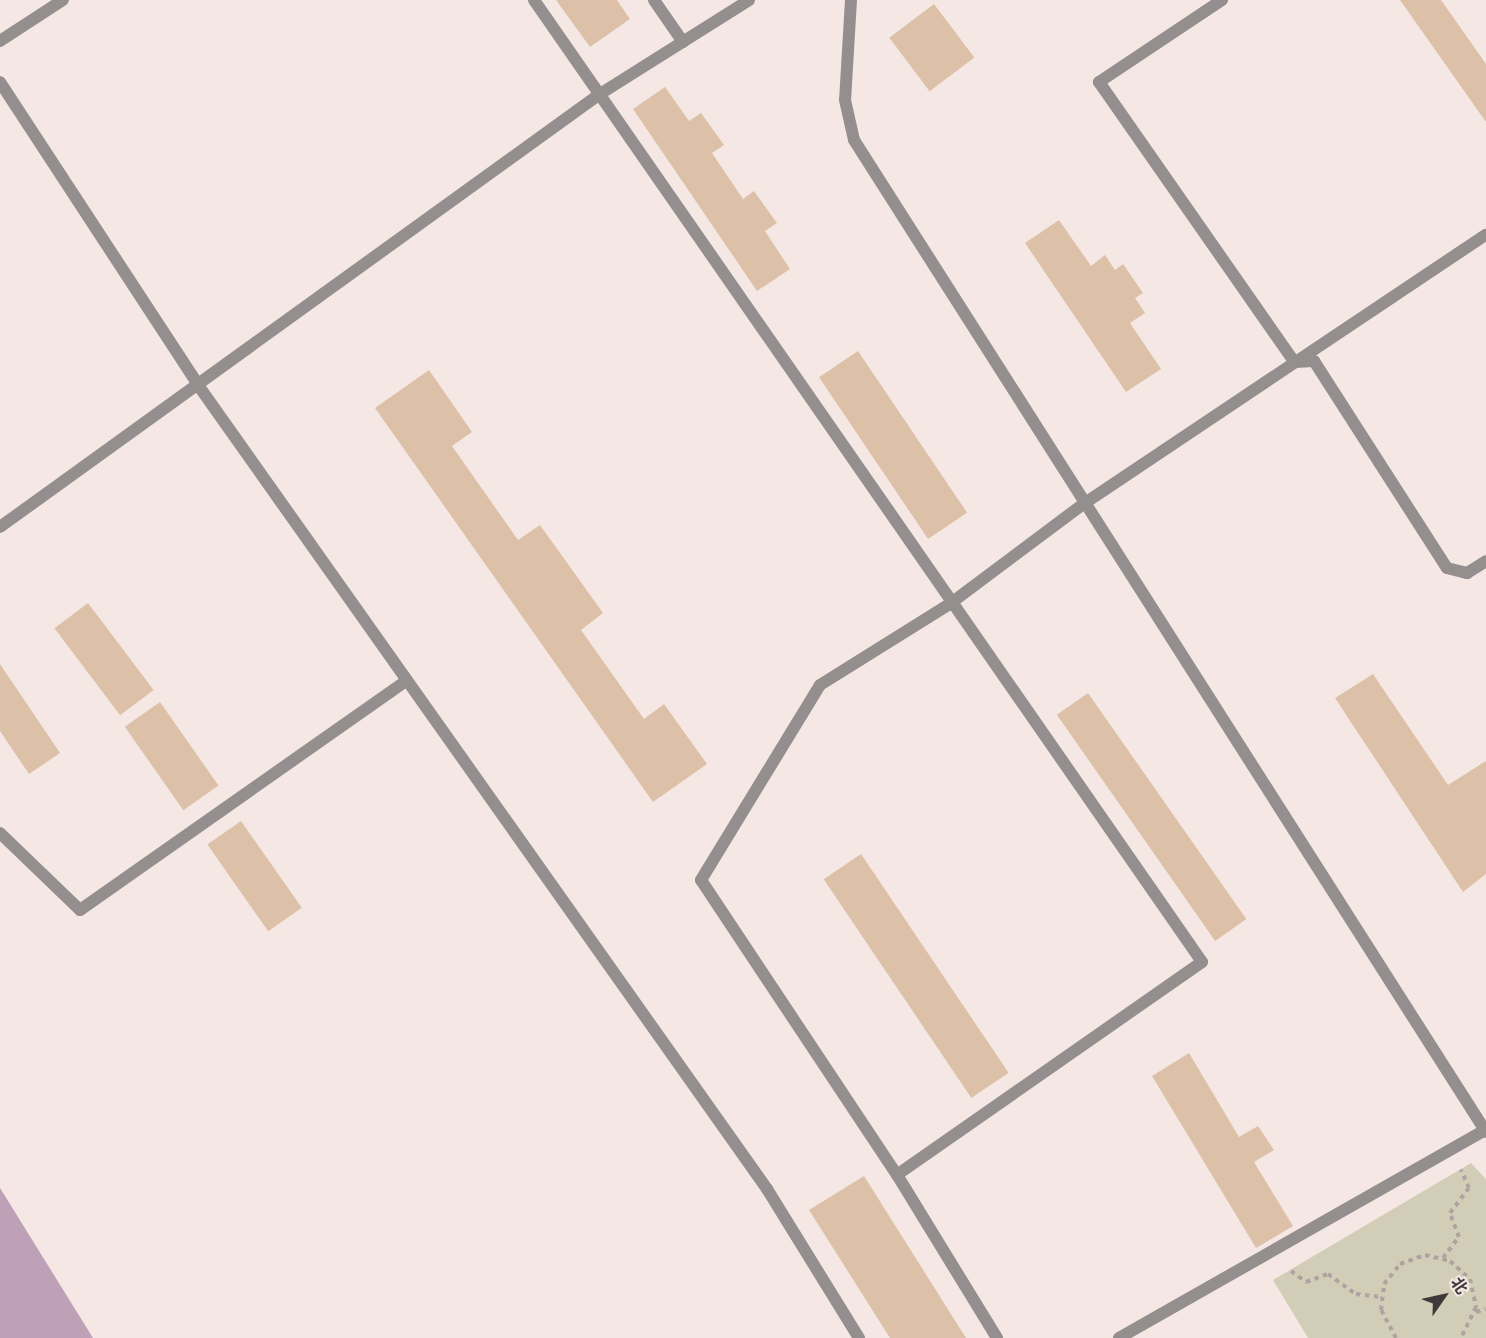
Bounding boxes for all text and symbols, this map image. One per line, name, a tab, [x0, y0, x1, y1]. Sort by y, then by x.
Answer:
north arrow	[1414, 1266, 1474, 1326]
text: 北	[1446, 1274, 1472, 1298]

